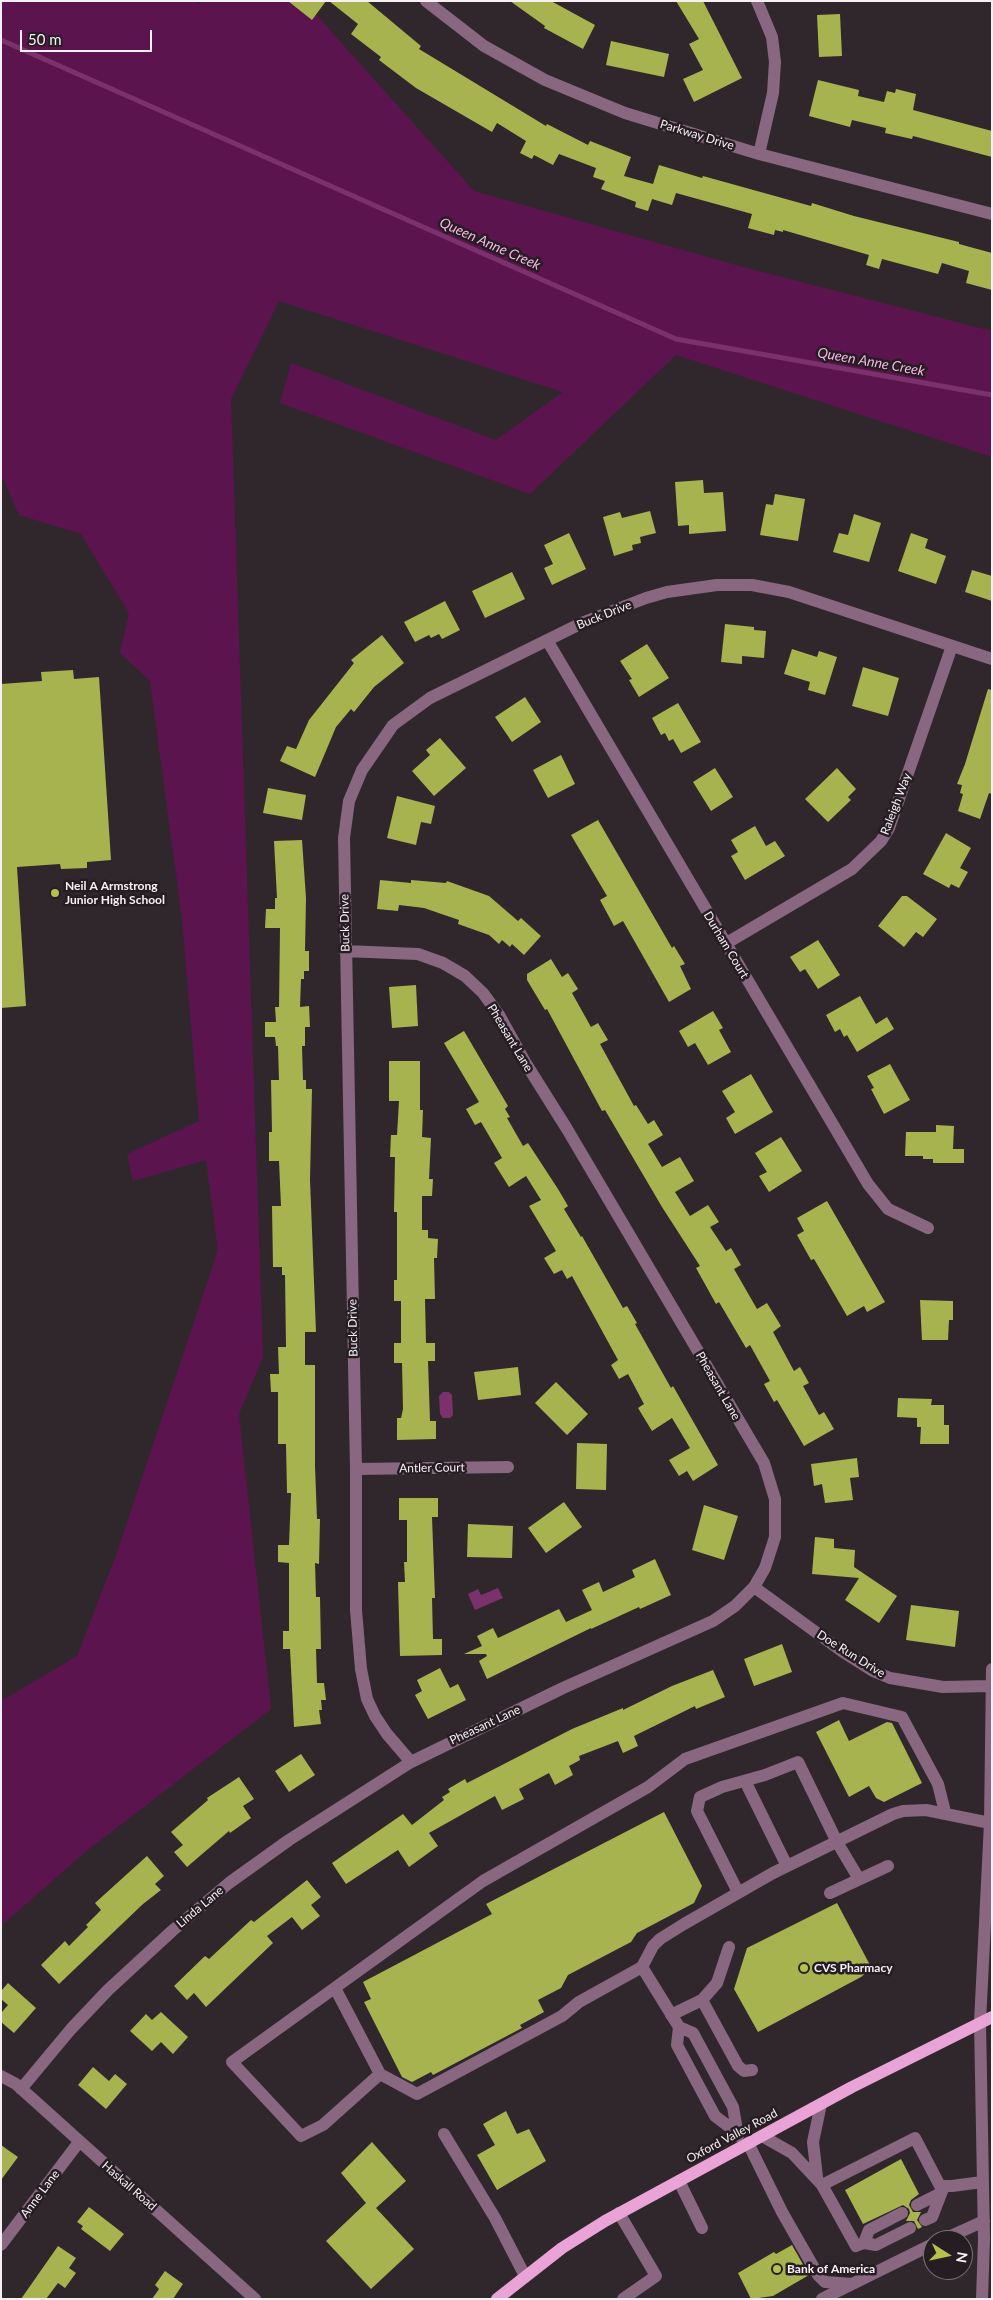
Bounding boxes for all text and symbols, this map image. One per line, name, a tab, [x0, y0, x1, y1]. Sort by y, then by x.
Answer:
scale bar	[22, 20, 155, 52]
text: 50 m	[28, 30, 62, 48]
street label: Parkway Drive	[658, 117, 736, 153]
water label: Queen Anne Creek	[437, 214, 543, 274]
water label: Queen Anne Creek	[816, 344, 926, 380]
street label: Buck Drive	[574, 597, 634, 633]
street label: Raleigh Way	[878, 771, 914, 837]
place label: Neil A Armstrong Junior High School	[65, 879, 165, 907]
marker: Neil A Armstrong Junior High School	[49, 887, 61, 899]
street label: Buck Drive	[337, 894, 353, 952]
street label: Durham Court	[700, 909, 752, 981]
street label: Pheasant Lane	[484, 1002, 536, 1074]
street label: Buck Drive	[345, 1299, 361, 1357]
street label: Pheasant Lane	[693, 1349, 743, 1423]
street label: Antler Court	[399, 1460, 465, 1476]
street label: Doe Run Drive	[814, 1627, 888, 1681]
street label: Pheasant Lane	[447, 1702, 523, 1748]
street label: Linda Lane	[174, 1883, 226, 1931]
place label: CVS Pharmacy	[814, 1961, 893, 1975]
marker: CVS Pharmacy	[798, 1962, 810, 1974]
street label: Oxford Valley Road	[684, 2106, 780, 2166]
street label: Haskall Road	[99, 2158, 159, 2214]
street label: Anne Lane	[17, 2167, 63, 2221]
north arrow	[923, 2230, 973, 2280]
text: N	[953, 2251, 972, 2264]
place label: Bank of America	[787, 2262, 875, 2276]
marker: Bank of America	[771, 2263, 783, 2275]

